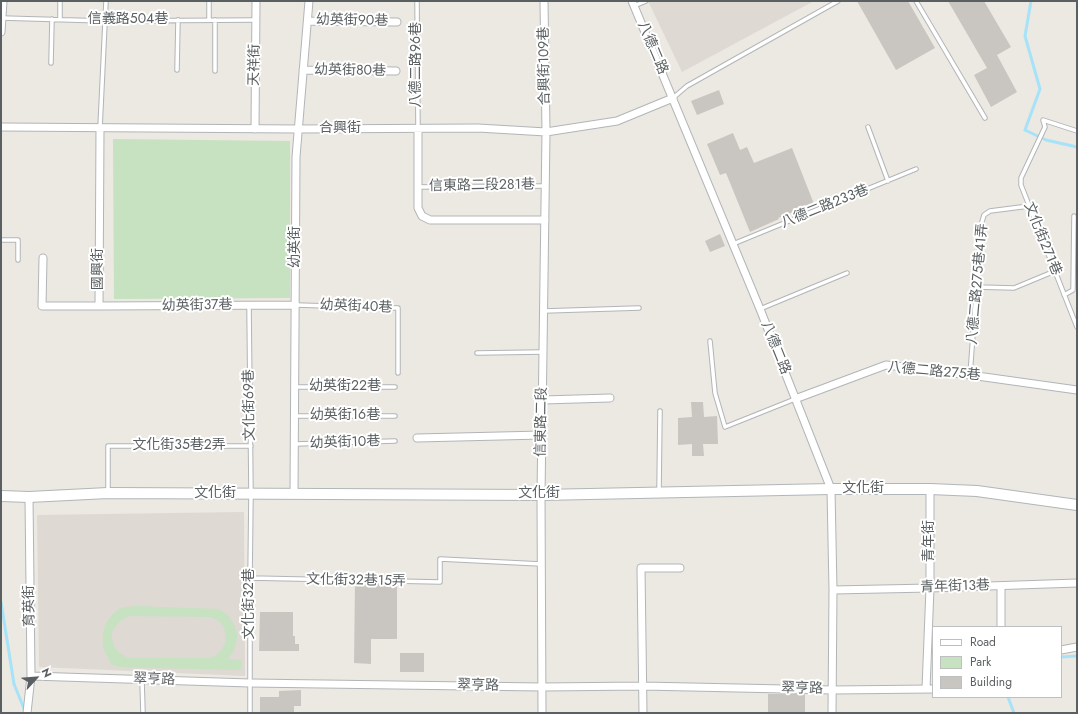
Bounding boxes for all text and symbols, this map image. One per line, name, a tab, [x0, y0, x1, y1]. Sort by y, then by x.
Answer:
street label: 信義路504巷	[88, 12, 168, 28]
street label: 幼英街90巷	[316, 12, 388, 30]
street label: 八德二路	[633, 19, 671, 77]
street label: 八德二路96巷	[409, 22, 425, 108]
street label: 合興街109巷	[536, 26, 554, 106]
street label: 天祥街	[246, 44, 264, 86]
street label: 幼英街80巷	[314, 62, 386, 80]
street label: 合興街	[319, 121, 361, 137]
street label: 信東路二段281巷	[429, 177, 535, 195]
street label: 八德二路233巷	[779, 182, 871, 232]
street label: 文化街271巷	[1020, 200, 1064, 278]
street label: 八德二路275巷41弄	[964, 223, 992, 345]
street label: 幼英街	[288, 226, 304, 268]
street label: 國興街	[91, 248, 107, 290]
street label: 幼英街37巷	[161, 297, 233, 315]
street label: 幼英街40巷	[319, 297, 393, 317]
street label: 八德二路	[757, 319, 793, 377]
street label: 八德二路275巷	[887, 360, 981, 384]
street label: 文化街69巷	[241, 369, 259, 441]
street label: 幼英街22巷	[309, 379, 381, 395]
street label: 信東路二段	[533, 387, 551, 457]
street label: 幼英街16巷	[310, 408, 380, 424]
street label: 幼英街10巷	[309, 433, 381, 453]
street label: 文化街35巷2弄	[132, 438, 226, 454]
street label: 文化街	[842, 481, 884, 497]
street label: 文化街	[194, 486, 236, 502]
street label: 文化街	[518, 486, 560, 502]
street label: 青年街	[922, 520, 938, 562]
street label: 文化街32巷	[242, 568, 258, 640]
street label: 文化街32巷15弄	[306, 572, 406, 590]
street label: 青年街13巷	[920, 577, 990, 597]
street label: 育英街	[21, 585, 39, 627]
legend	[932, 626, 1062, 698]
text: Road	[970, 633, 996, 651]
text: Park	[970, 653, 991, 671]
north arrow	[16, 658, 56, 698]
text: N	[38, 665, 56, 680]
street label: 翠亨路	[133, 671, 175, 689]
text: Building	[970, 673, 1012, 691]
street label: 翠亨路	[457, 677, 499, 695]
street label: 翠亨路	[781, 680, 823, 698]

